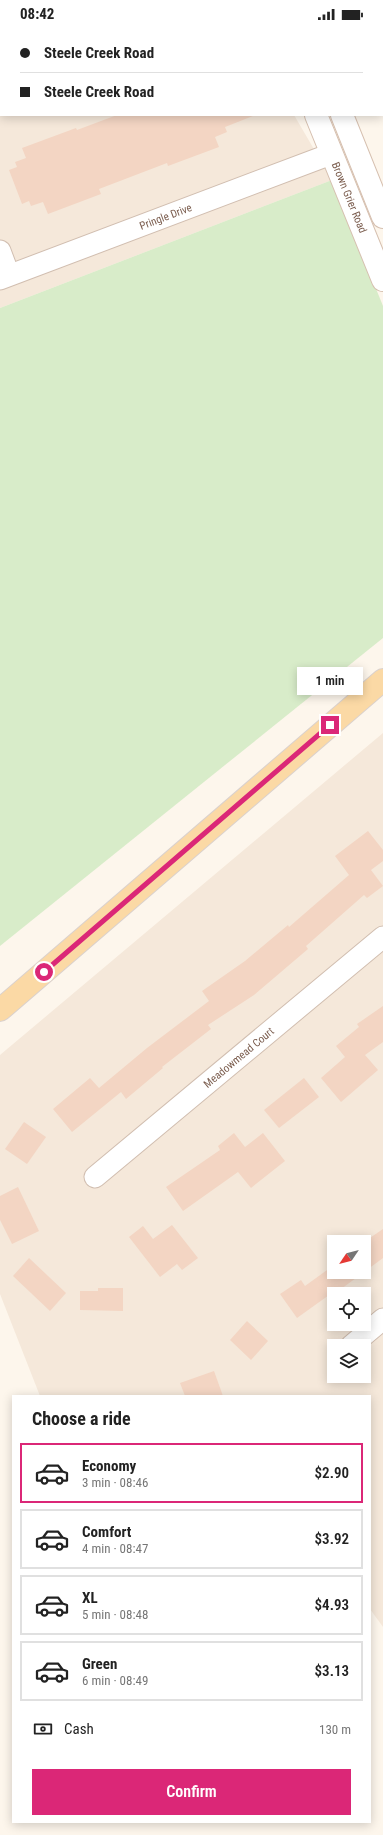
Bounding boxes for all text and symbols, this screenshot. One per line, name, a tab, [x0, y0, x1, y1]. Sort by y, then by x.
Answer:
text: 08:42	[20, 5, 54, 23]
text: Steele Creek Road	[44, 44, 154, 62]
text: Steele Creek Road	[44, 83, 154, 101]
street label: Brown Grier Road	[329, 160, 370, 235]
street label: Pringle Drive	[138, 201, 194, 232]
callout: 1 min	[297, 667, 363, 695]
text: 1 min	[316, 673, 344, 688]
route end	[321, 716, 339, 734]
route start	[35, 963, 53, 981]
street label: Meadowmead Court	[201, 1024, 276, 1090]
north arrow	[327, 1235, 371, 1279]
map controls	[327, 1235, 371, 1383]
button: locate	[327, 1287, 371, 1331]
button: layers	[327, 1339, 371, 1383]
text: Choose a ride	[32, 1408, 131, 1429]
icon: car	[34, 1455, 70, 1491]
text: Economy	[82, 1457, 136, 1475]
text: $2.90	[315, 1464, 349, 1482]
text: 3 min · 08:46	[82, 1475, 148, 1490]
icon: car	[34, 1521, 70, 1557]
text: Comfort	[82, 1523, 131, 1541]
text: $3.92	[315, 1530, 349, 1548]
text: 4 min · 08:47	[82, 1541, 148, 1556]
icon: car	[34, 1587, 70, 1623]
text: XL	[82, 1589, 98, 1607]
text: $4.93	[315, 1596, 349, 1614]
text: 5 min · 08:48	[82, 1607, 148, 1622]
icon: car	[34, 1653, 70, 1689]
text: Green	[82, 1655, 117, 1673]
text: $3.13	[315, 1662, 349, 1680]
text: 6 min · 08:49	[82, 1673, 148, 1688]
icon: cash	[32, 1718, 54, 1740]
text: Cash	[64, 1720, 94, 1738]
text: 130 m	[319, 1722, 351, 1737]
button: Confirm	[32, 1769, 351, 1815]

